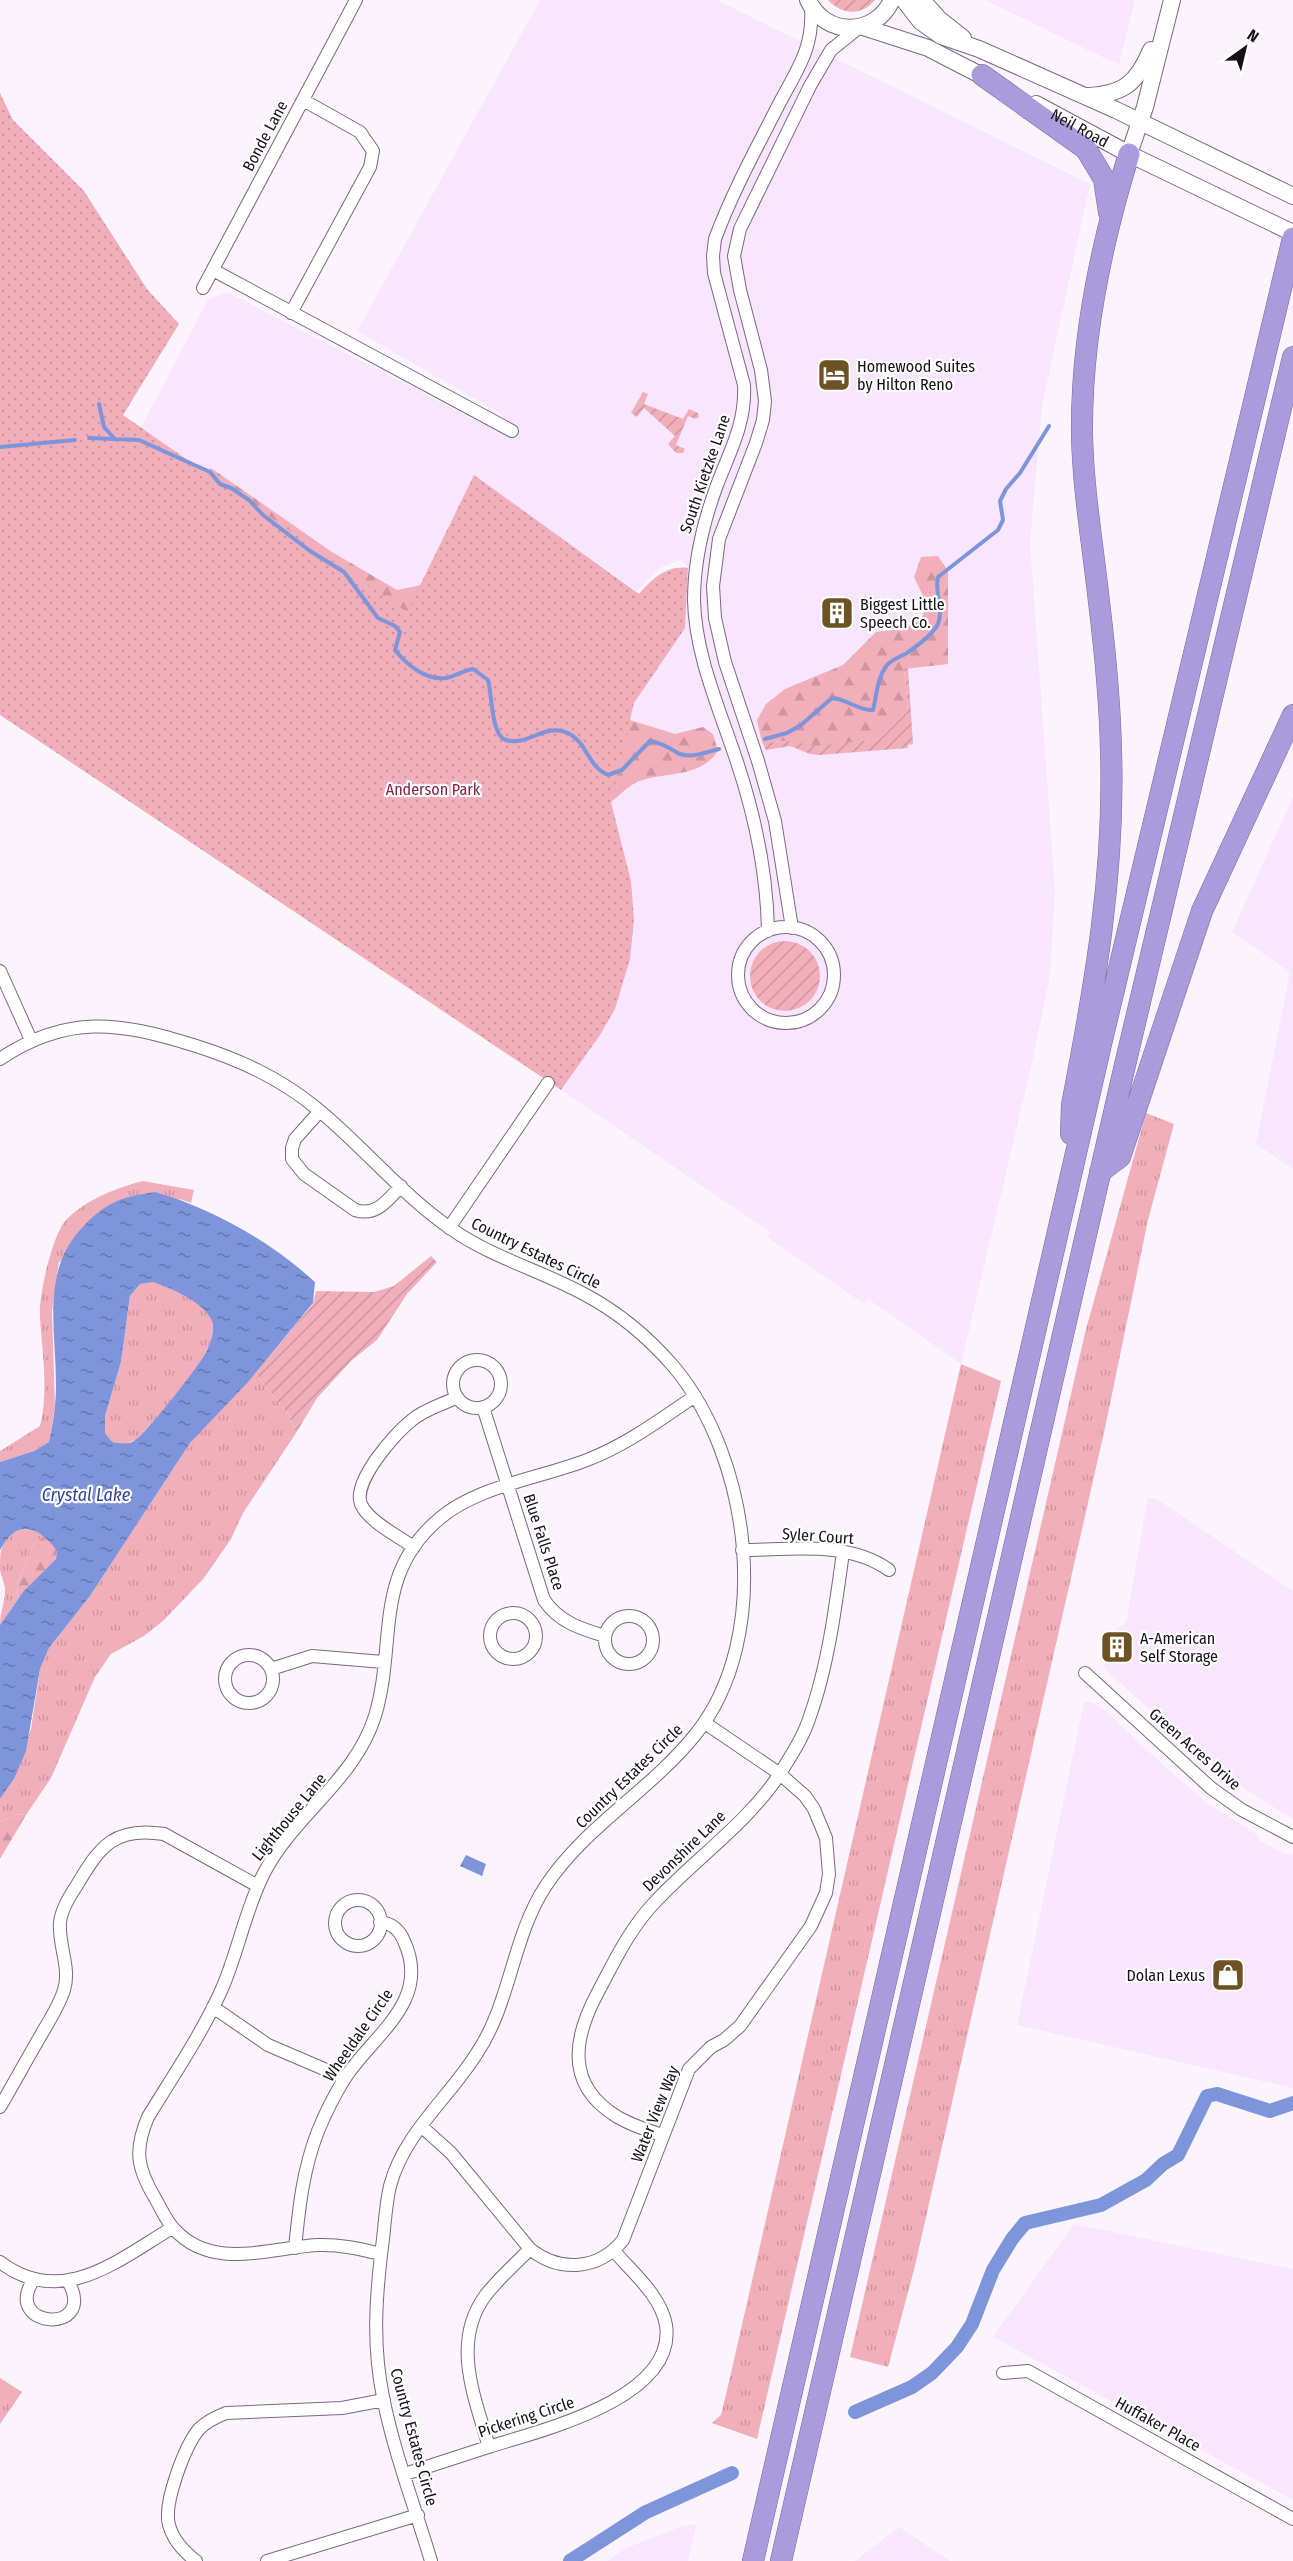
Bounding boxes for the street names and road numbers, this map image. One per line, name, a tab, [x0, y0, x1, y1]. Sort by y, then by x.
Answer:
street label: Bonde Lane	[239, 97, 292, 174]
street label: Neil Road	[1048, 104, 1112, 151]
street label: South Kietzke Lane	[676, 412, 734, 536]
street label: Country Estates Circle	[468, 1213, 604, 1293]
street label: Blue Falls Place	[519, 1491, 569, 1593]
street label: Syler Court	[782, 1524, 855, 1548]
street label: Green Acres Drive	[1145, 1704, 1245, 1794]
street label: Country Estates Circle	[571, 1720, 687, 1832]
street label: Lighthouse Lane	[248, 1769, 330, 1865]
street label: Devonshire Lane	[638, 1806, 730, 1895]
street label: Wheeldale Circle	[319, 1985, 397, 2085]
street label: Water View Way	[627, 2062, 683, 2165]
street label: Country Estates Circle	[386, 2366, 442, 2508]
street label: Pickering Circle	[476, 2392, 577, 2441]
street label: Huffaker Place	[1112, 2393, 1204, 2455]

